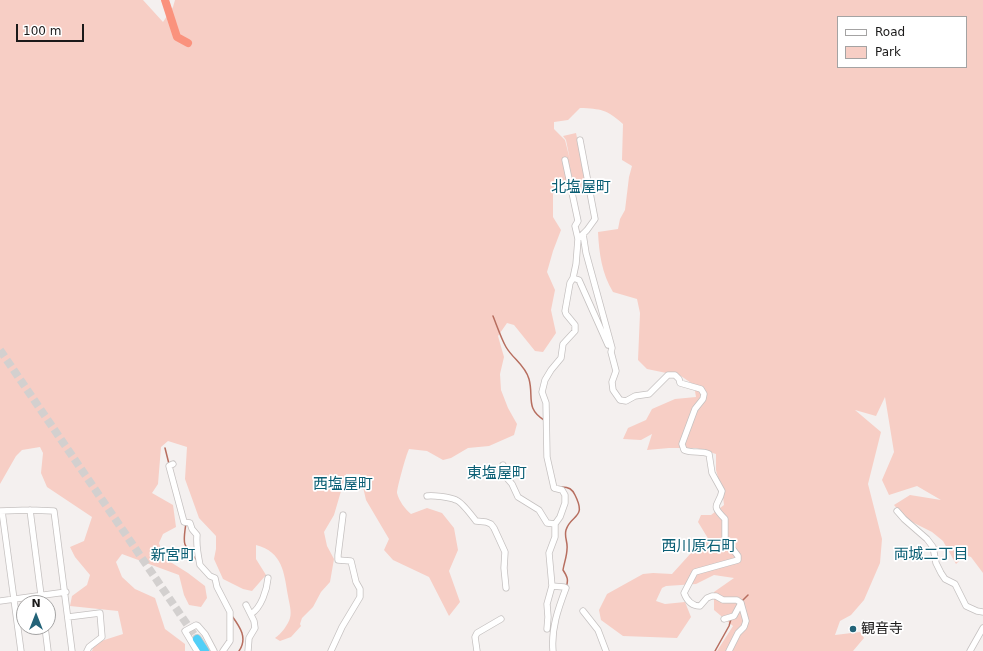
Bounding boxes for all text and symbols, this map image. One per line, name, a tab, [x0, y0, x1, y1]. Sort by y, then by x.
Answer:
scale bar	[18, 16, 86, 42]
legend	[837, 16, 967, 68]
text: 100 m	[23, 24, 61, 38]
text: Road	[875, 25, 905, 39]
text: Park	[875, 45, 901, 59]
district label: 北塩屋町	[551, 179, 611, 197]
district label: 東塩屋町	[467, 465, 527, 483]
district label: 西塩屋町	[313, 476, 373, 494]
district label: 西川原石町	[662, 538, 736, 556]
district label: 両城二丁目	[894, 546, 968, 564]
district label: 新宮町	[151, 547, 195, 565]
north arrow	[16, 595, 56, 635]
text: N	[31, 597, 41, 610]
place label: 観音寺	[861, 621, 903, 637]
marker: 観音寺	[848, 624, 858, 634]

